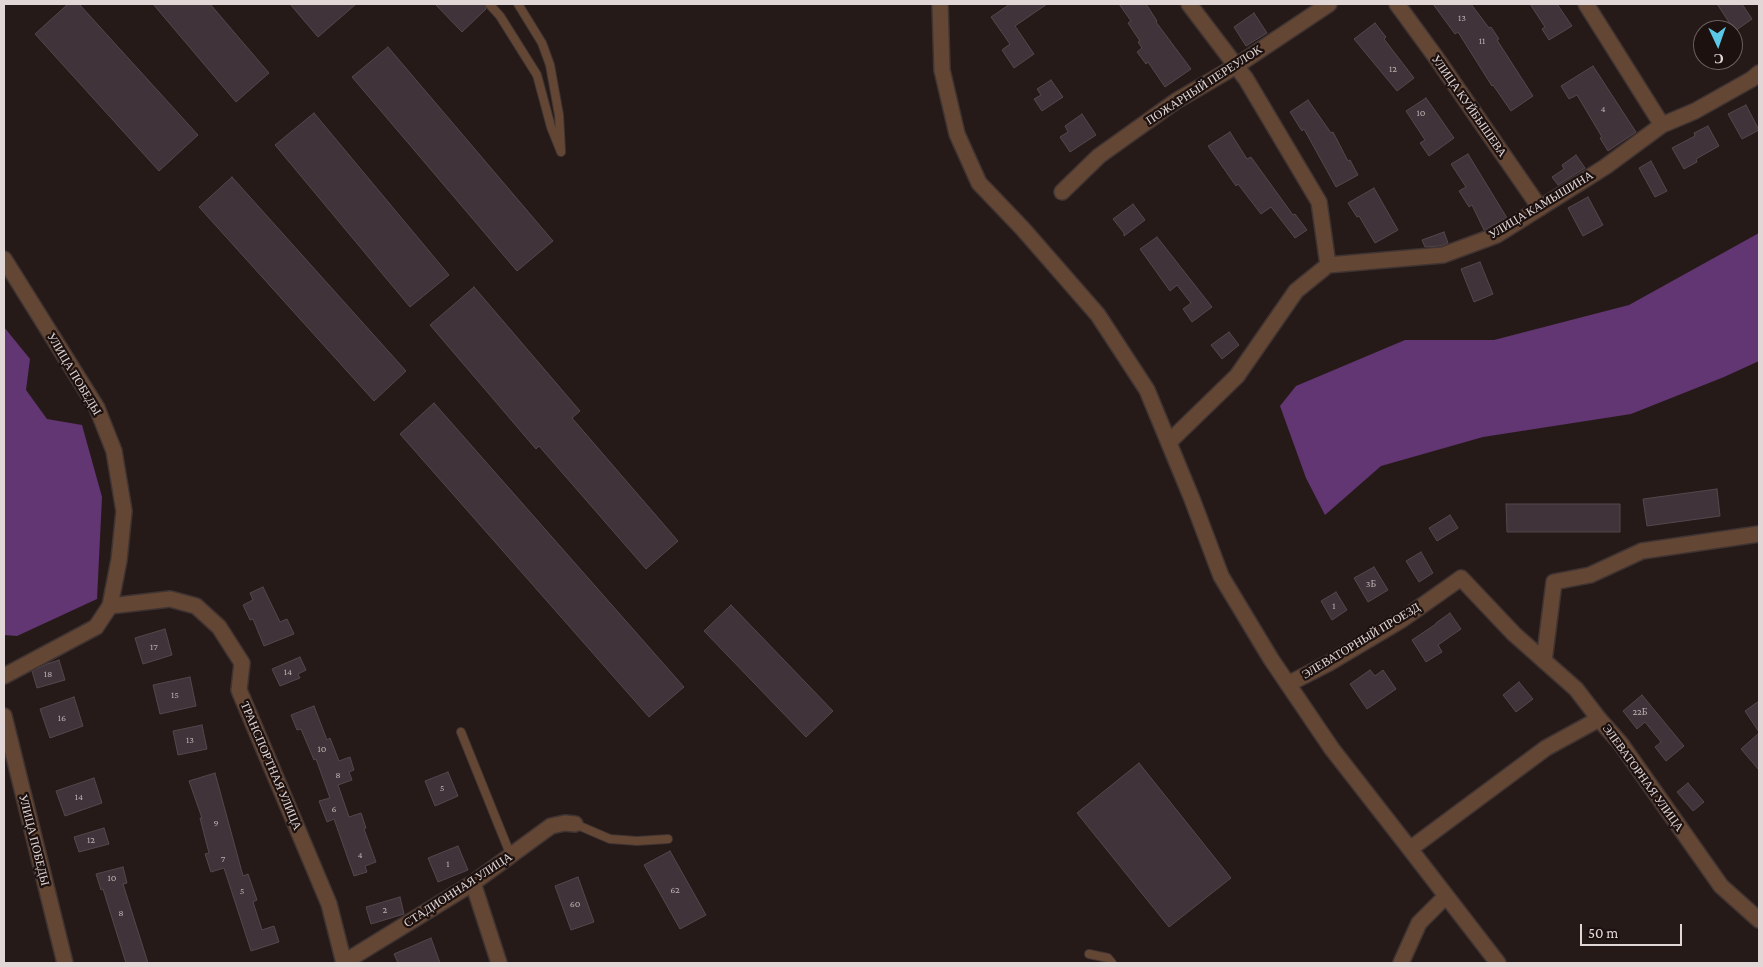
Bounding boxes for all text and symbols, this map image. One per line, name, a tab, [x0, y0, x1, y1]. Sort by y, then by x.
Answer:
house number: 13	[1458, 12, 1466, 24]
north arrow	[1693, 20, 1743, 70]
house number: 11	[1479, 35, 1485, 47]
street label: ПОЖАРНЫЙ ПЕРЕУЛОК	[1143, 42, 1265, 128]
text: С	[1713, 51, 1724, 67]
street label: УЛИЦА КУЙБЫШЕВА	[1428, 52, 1510, 160]
house number: 12	[1389, 63, 1397, 75]
house number: 4	[1600, 103, 1606, 115]
house number: 10	[1417, 107, 1425, 119]
street label: УЛИЦА КАМЫШИНА	[1486, 168, 1596, 242]
street label: УЛИЦА ПОБЕДЫ	[44, 330, 104, 418]
house number: 3Б	[1366, 578, 1376, 590]
street label: ЭЛЕВАТОРНЫЙ ПРОЕЗД	[1299, 600, 1423, 682]
house number: 1	[1332, 600, 1336, 612]
house number: 17	[150, 641, 158, 653]
house number: 14	[284, 666, 292, 678]
house number: 18	[44, 668, 52, 680]
house number: 15	[171, 689, 179, 701]
street label: ТРАНСПОРТНАЯ УЛИЦА	[237, 700, 305, 832]
house number: 22Б	[1632, 706, 1648, 718]
house number: 16	[58, 712, 66, 724]
street label: ЭЛЕВАТОРНАЯ УЛИЦА	[1599, 722, 1687, 834]
house number: 13	[186, 734, 194, 746]
house number: 10	[318, 743, 326, 755]
house number: 8	[335, 769, 341, 781]
house number: 5	[440, 782, 444, 794]
house number: 14	[75, 791, 83, 803]
street label: УЛИЦА ПОБЕДЫ	[16, 793, 52, 887]
house number: 6	[331, 803, 337, 815]
house number: 9	[213, 817, 219, 829]
house number: 12	[87, 834, 95, 846]
house number: 4	[357, 849, 363, 861]
street label: СТАДИОННАЯ УЛИЦА	[401, 850, 515, 930]
house number: 7	[221, 853, 225, 865]
house number: 1	[446, 858, 450, 870]
house number: 10	[108, 872, 116, 884]
house number: 62	[670, 884, 680, 896]
house number: 5	[240, 885, 244, 897]
house number: 60	[570, 898, 580, 910]
house number: 2	[383, 904, 387, 916]
house number: 8	[118, 907, 124, 919]
scale bar	[1583, 914, 1686, 946]
text: 50 m	[1588, 925, 1618, 941]

